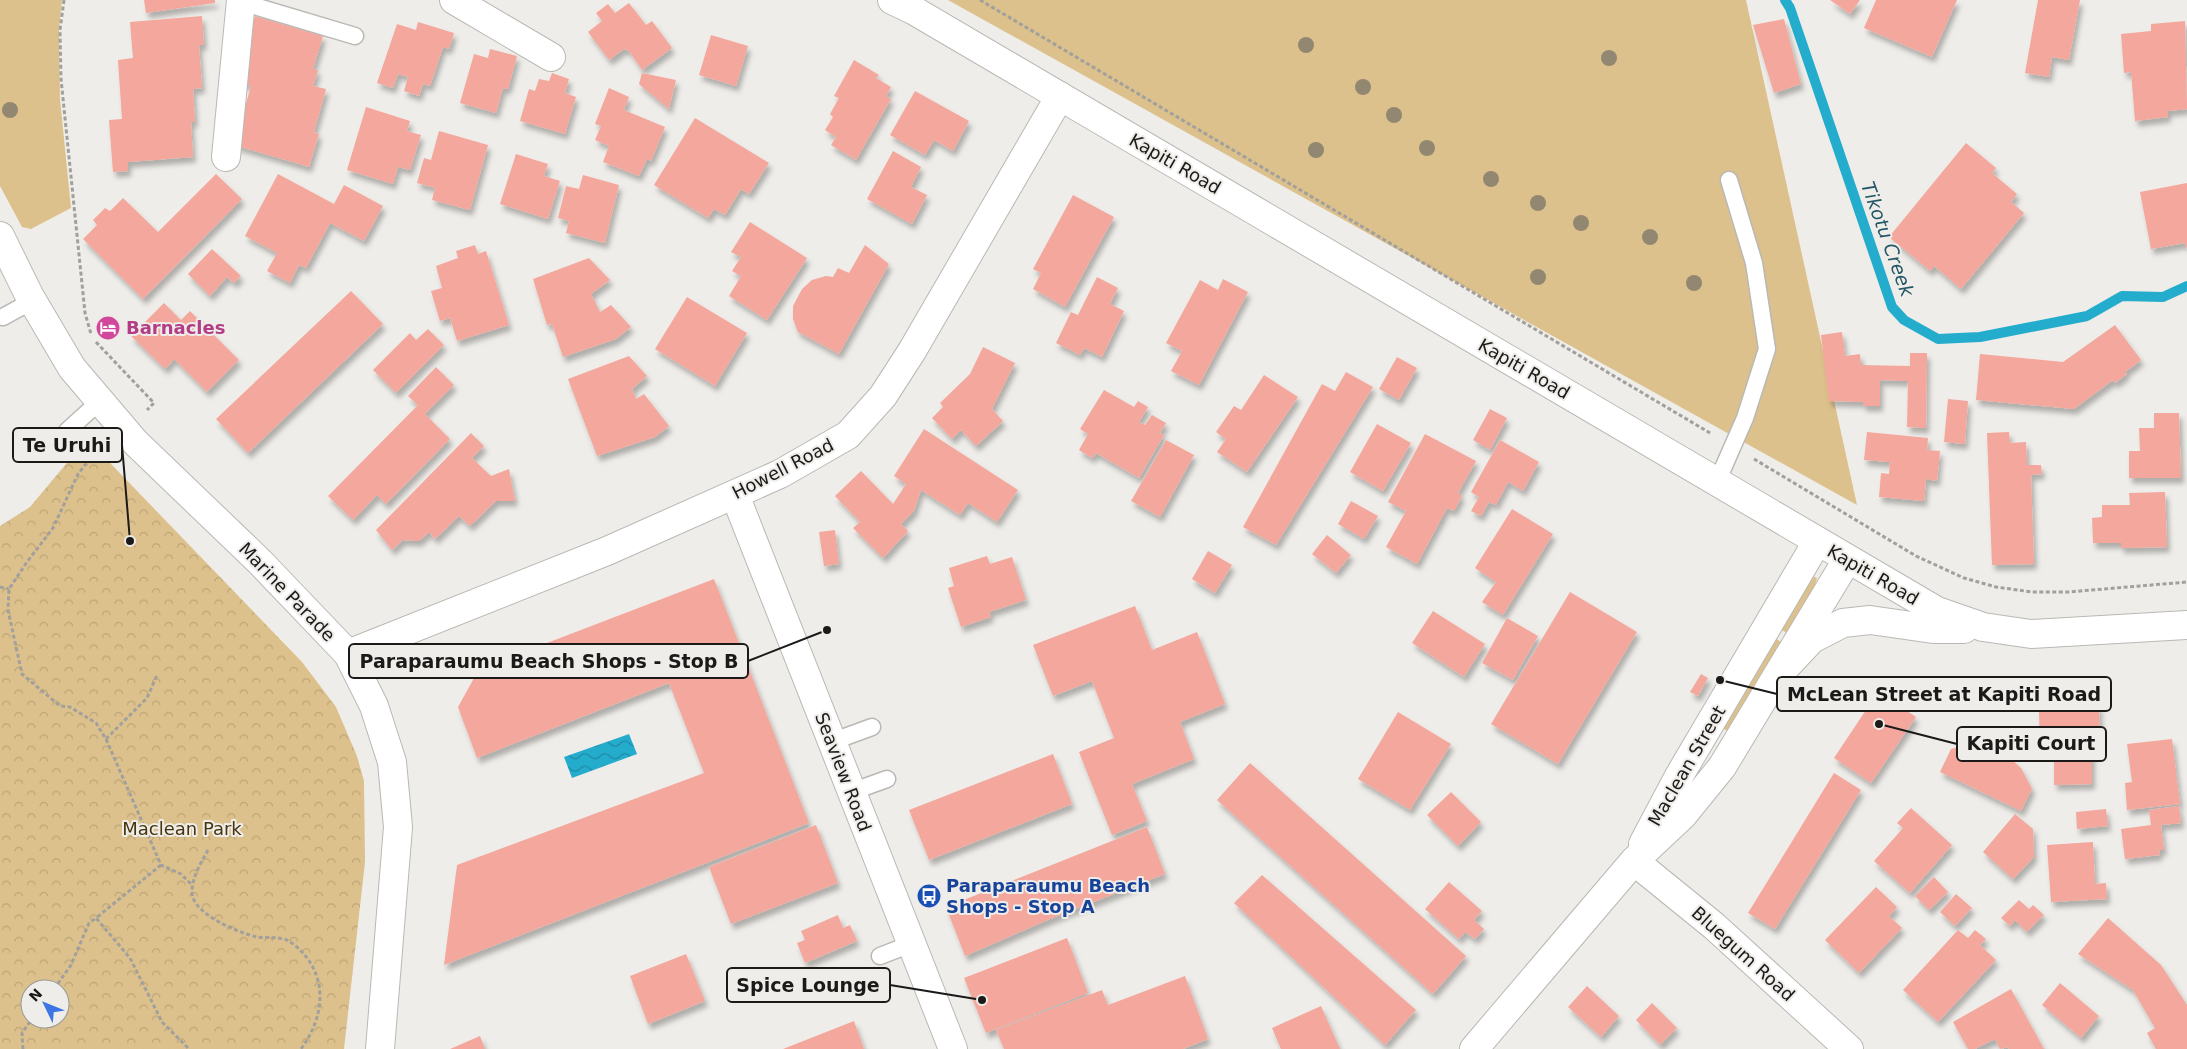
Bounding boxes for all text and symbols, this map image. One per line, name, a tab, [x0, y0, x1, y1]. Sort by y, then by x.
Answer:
street label: Kapiti Road	[1126, 129, 1225, 198]
water label: Tikotu Creek	[1857, 179, 1919, 300]
hotel icon: Barnacles	[95, 315, 121, 341]
place label: Barnacles	[126, 317, 225, 338]
street label: Kapiti Road	[1475, 334, 1574, 403]
callout: Te Uruhi	[13, 428, 122, 462]
text: Te Uruhi	[23, 434, 111, 456]
street label: Howell Road	[728, 434, 837, 503]
street label: Marine Parade	[235, 538, 340, 645]
street label: Kapiti Road	[1824, 540, 1923, 609]
callout: Paraparaumu Beach Shops - Stop B	[349, 644, 748, 678]
text: Paraparaumu Beach Shops - Stop B	[360, 650, 738, 672]
callout: McLean Street at Kapiti Road	[1777, 677, 2111, 711]
text: McLean Street at Kapiti Road	[1787, 683, 2101, 705]
street label: Maclean Street	[1644, 702, 1730, 830]
street label: Seaview Road	[811, 709, 876, 834]
callout: Kapiti Court	[1957, 727, 2106, 761]
text: Kapiti Court	[1967, 732, 2095, 754]
park label: Maclean Park	[122, 818, 242, 839]
place label: Paraparaumu Beach Shops - Stop A	[946, 875, 1150, 917]
bus stop icon: Paraparaumu Beach Shops - Stop A	[916, 883, 942, 909]
street label: Bluegum Road	[1688, 902, 1799, 1005]
callout: Spice Lounge	[727, 968, 890, 1002]
text: Spice Lounge	[736, 974, 880, 996]
north arrow	[20, 979, 70, 1029]
text: N	[26, 985, 45, 1005]

